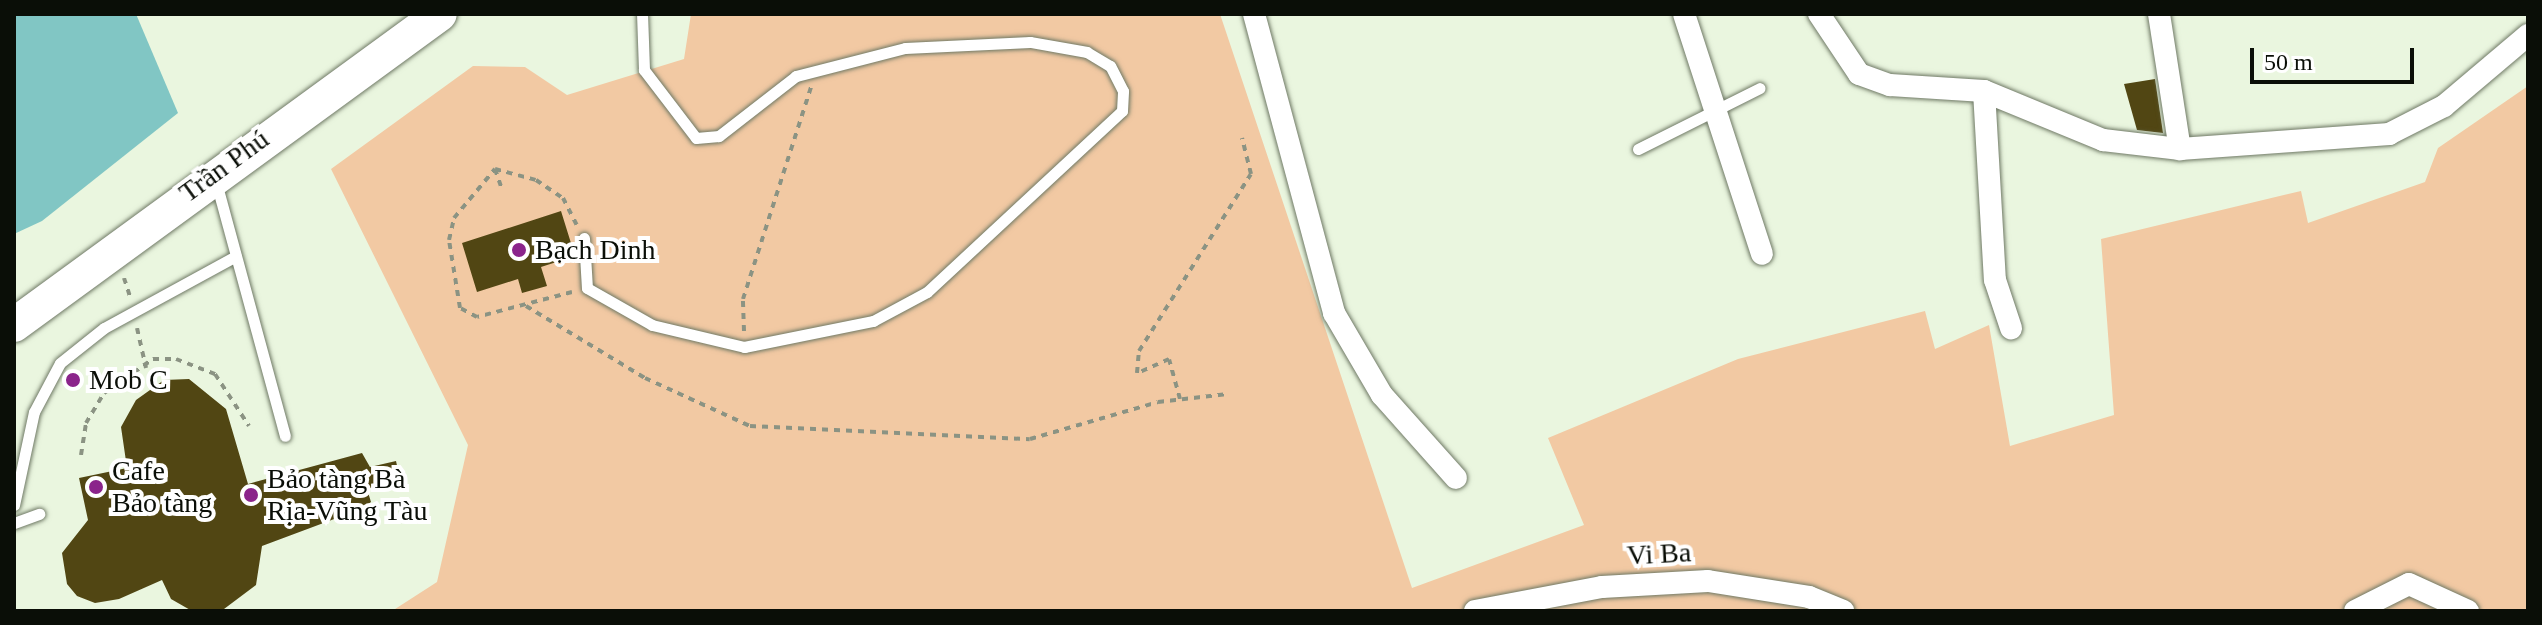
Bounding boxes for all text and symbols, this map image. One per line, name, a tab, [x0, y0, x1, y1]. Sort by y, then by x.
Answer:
scale bar	[2254, 32, 2418, 82]
text: 50 m	[2264, 49, 2313, 75]
street label: Trần Phú	[173, 122, 275, 210]
place label: Bạch Dinh	[535, 233, 656, 267]
marker: Bạch Dinh	[510, 241, 528, 259]
place label: Mob C	[89, 363, 168, 397]
marker: Mob C	[64, 371, 82, 389]
place label: Cafe Bảo tàng	[112, 454, 212, 520]
place label: Bảo tàng Bà Rịa-Vũng Tàu	[267, 462, 428, 528]
marker: Cafe Bảo tàng	[87, 478, 105, 496]
marker: Bảo tàng Bà Rịa-Vũng Tàu	[242, 486, 260, 504]
street label: Vi Ba	[1626, 536, 1692, 572]

